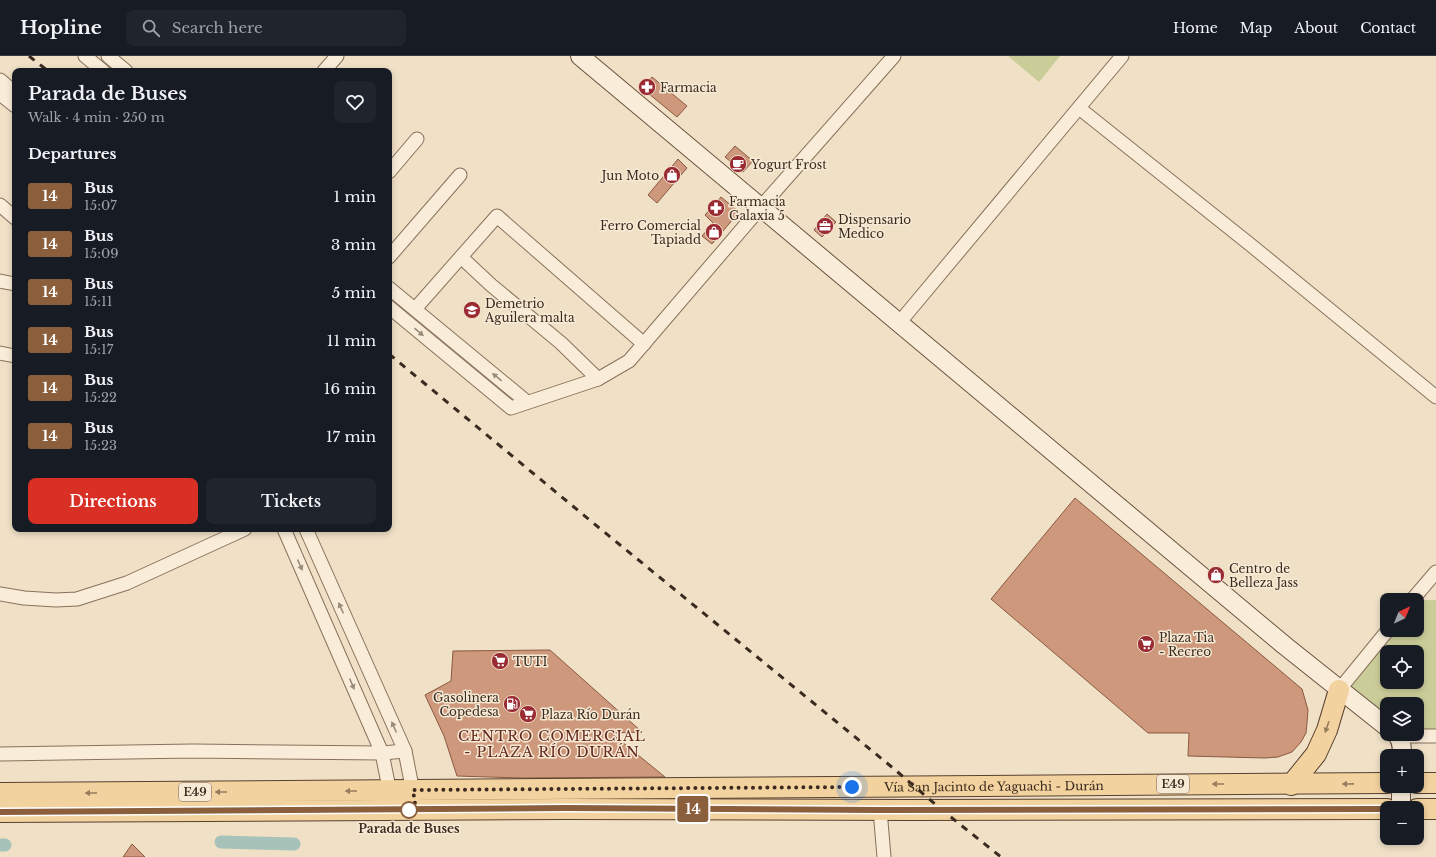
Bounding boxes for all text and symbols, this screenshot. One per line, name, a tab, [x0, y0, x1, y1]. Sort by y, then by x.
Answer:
search box	[126, 10, 406, 46]
text: Hopline	[20, 16, 102, 39]
icon: search	[140, 17, 162, 39]
text: Search here	[172, 18, 263, 37]
text: Home	[1173, 19, 1218, 37]
text: Map	[1240, 19, 1272, 37]
text: About	[1294, 19, 1338, 37]
text: Contact	[1360, 19, 1416, 37]
pharmacy icon: Farmacia	[637, 77, 657, 97]
place label: Farmacia	[660, 80, 717, 95]
button: heart	[334, 81, 376, 123]
text: Parada de Buses	[28, 82, 187, 105]
text: Walk · 4 min · 250 m	[28, 109, 165, 126]
text: Departures	[28, 144, 117, 163]
cafe icon: Yogurt Frost	[728, 154, 748, 174]
place label: Yogurt Frost	[750, 157, 827, 172]
shop icon: Jun Moto	[662, 165, 682, 185]
place label: Jun Moto	[600, 168, 659, 183]
text: Bus	[84, 178, 114, 197]
text: 14	[42, 187, 58, 205]
text: 1 min	[333, 187, 376, 206]
place label: Farmacia Galaxia 5	[729, 194, 786, 223]
text: 15:07	[84, 197, 117, 214]
pharmacy icon: Farmacia Galaxia 5	[706, 198, 726, 218]
place label: Dispensario Medico	[838, 212, 911, 241]
office icon: Dispensario Medico	[815, 216, 835, 236]
place label: Ferro Comercial Tapiadd	[600, 218, 701, 247]
shop icon: Ferro Comercial Tapiadd	[704, 222, 724, 242]
text: Bus	[84, 226, 114, 245]
text: 14	[42, 235, 58, 253]
text: 3 min	[331, 235, 376, 254]
text: 15:09	[84, 245, 119, 262]
text: Bus	[84, 274, 114, 293]
text: 14	[42, 283, 58, 301]
text: 5 min	[332, 283, 376, 302]
text: 15:11	[84, 293, 112, 310]
place label: Demetrio Aguilera malta	[484, 296, 575, 325]
school or university icon: Demetrio Aguilera malta	[462, 300, 482, 320]
text: Bus	[84, 322, 114, 341]
one-way arrow	[414, 327, 424, 336]
text: 14	[42, 331, 58, 349]
text: 11 min	[327, 331, 376, 350]
text: 15:17	[84, 341, 113, 358]
text: Bus	[84, 370, 114, 389]
one-way arrow	[491, 373, 502, 381]
text: 14	[42, 379, 58, 397]
text: 16 min	[324, 379, 376, 398]
text: 15:22	[84, 389, 117, 406]
text: Bus	[84, 418, 114, 437]
text: 14	[42, 427, 58, 445]
text: 17 min	[326, 427, 376, 446]
text: 15:23	[84, 437, 117, 454]
button: Directions	[28, 478, 198, 524]
button: Tickets	[206, 478, 376, 524]
one-way arrow	[297, 559, 303, 570]
place label: Centro de Belleza Jass	[1229, 561, 1298, 590]
shop icon: Centro de Belleza Jass	[1206, 565, 1226, 585]
north arrow	[1380, 593, 1424, 637]
map controls	[1380, 593, 1424, 845]
one-way arrow	[338, 602, 344, 613]
place label: Plaza Tia - Recreo	[1159, 630, 1214, 659]
supermarket icon: Plaza Tia - Recreo	[1136, 634, 1156, 654]
button: locate	[1380, 645, 1424, 689]
supermarket icon: TUTI	[490, 651, 510, 671]
place label: TUTI	[513, 654, 548, 669]
one-way arrow	[349, 678, 355, 689]
place label: Gasolinera Copedesa	[433, 690, 499, 719]
fuel station icon: Gasolinera Copedesa	[502, 694, 522, 714]
button: layers	[1380, 697, 1424, 741]
supermarket icon: Plaza Río Durán	[518, 704, 538, 724]
place label: Plaza Río Durán	[541, 707, 641, 722]
one-way arrow	[391, 721, 397, 732]
one-way arrow	[1324, 722, 1330, 734]
district label: CENTRO COMERCIAL - PLAZA RÍO DURÁN	[458, 727, 646, 761]
button: +	[1380, 749, 1424, 793]
road number: E49	[1157, 775, 1189, 793]
your location	[842, 777, 862, 797]
street label: Vía San Jacinto de Yaguachi - Durán	[883, 778, 1104, 794]
one-way arrow	[1211, 781, 1224, 787]
one-way arrow	[1341, 781, 1354, 787]
road number: E49	[179, 783, 211, 801]
one-way arrow	[344, 788, 357, 794]
one-way arrow	[214, 789, 227, 795]
one-way arrow	[84, 790, 97, 796]
line badge: 14	[675, 796, 711, 822]
text: 14	[685, 800, 701, 818]
marker: Parada de Buses	[400, 801, 418, 819]
button: −	[1380, 801, 1424, 845]
place label: Parada de Buses	[358, 821, 460, 836]

